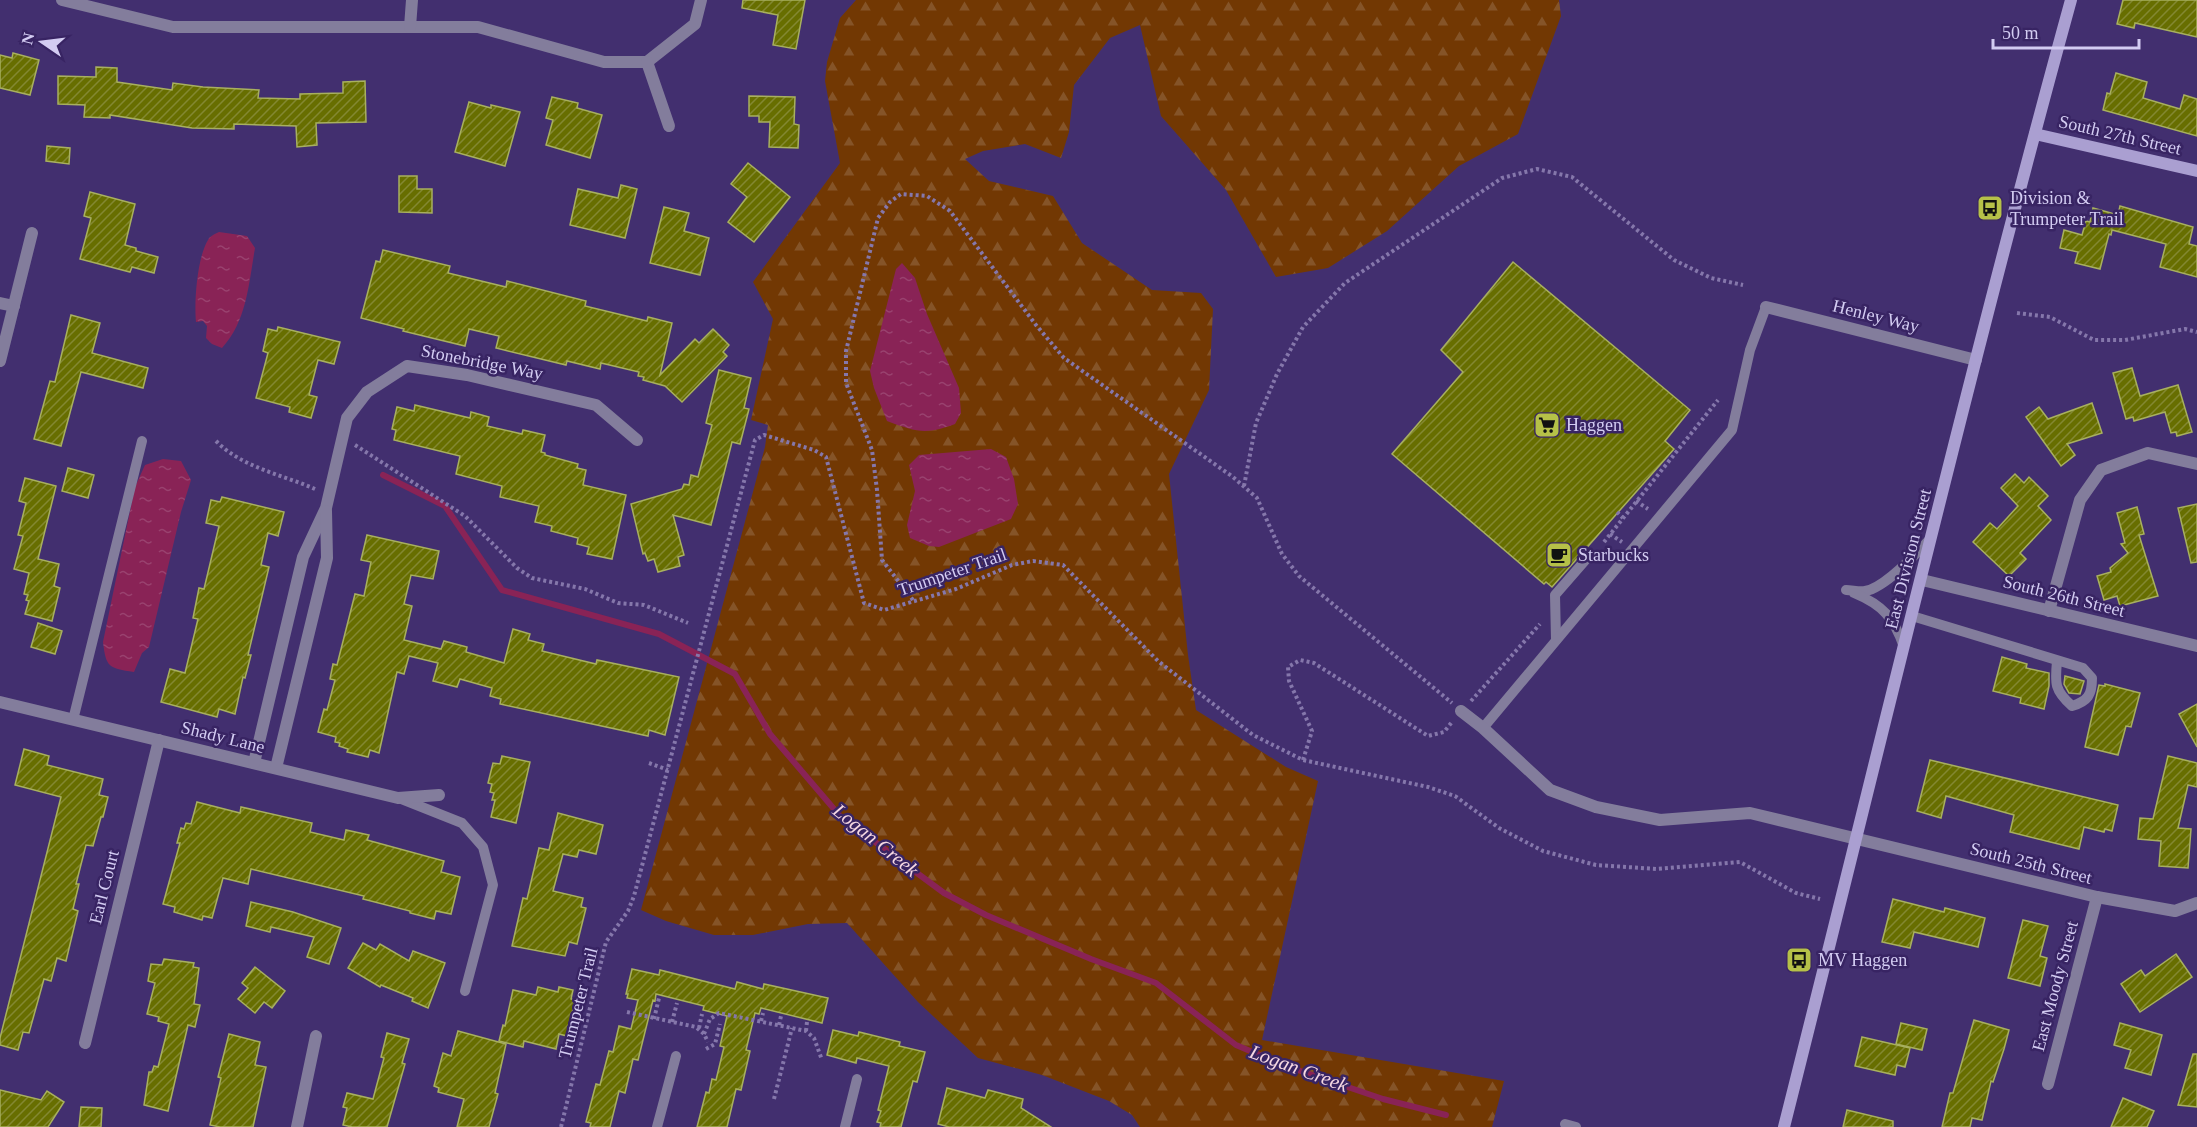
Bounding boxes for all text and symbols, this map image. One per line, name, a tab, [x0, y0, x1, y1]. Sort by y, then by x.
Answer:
north arrow	[12, 12, 72, 72]
scale bar	[1993, 12, 2138, 50]
text: 50 m	[2002, 23, 2039, 43]
text: N	[18, 30, 38, 46]
street label: South 27th Street	[2057, 111, 2183, 159]
place label: Division & Trumpeter Trail	[2010, 188, 2124, 229]
bus stop icon: Division & Trumpeter Trail	[1975, 193, 2005, 223]
street label: Henley Way	[1831, 296, 1921, 336]
street label: Stonebridge Way	[419, 340, 545, 384]
supermarket icon: Haggen	[1532, 410, 1562, 440]
place label: Haggen	[1566, 415, 1622, 435]
street label: East Division Street	[1881, 487, 1935, 631]
cafe icon: Starbucks	[1544, 540, 1574, 570]
street label: Trumpeter Trail	[895, 544, 1009, 600]
place label: Starbucks	[1578, 545, 1649, 565]
street label: South 26th Street	[2001, 571, 2127, 621]
street label: Shady Lane	[179, 717, 267, 757]
water label: Logan Creek	[828, 798, 924, 882]
street label: South 25th Street	[1968, 838, 2094, 888]
street label: Earl Court	[85, 848, 123, 926]
street label: East Moody Street	[2028, 919, 2082, 1053]
street label: Trumpeter Trail	[555, 945, 601, 1061]
bus stop icon: MV Haggen	[1784, 945, 1814, 975]
place label: MV Haggen	[1818, 950, 1907, 970]
water label: Logan Creek	[1245, 1040, 1352, 1097]

